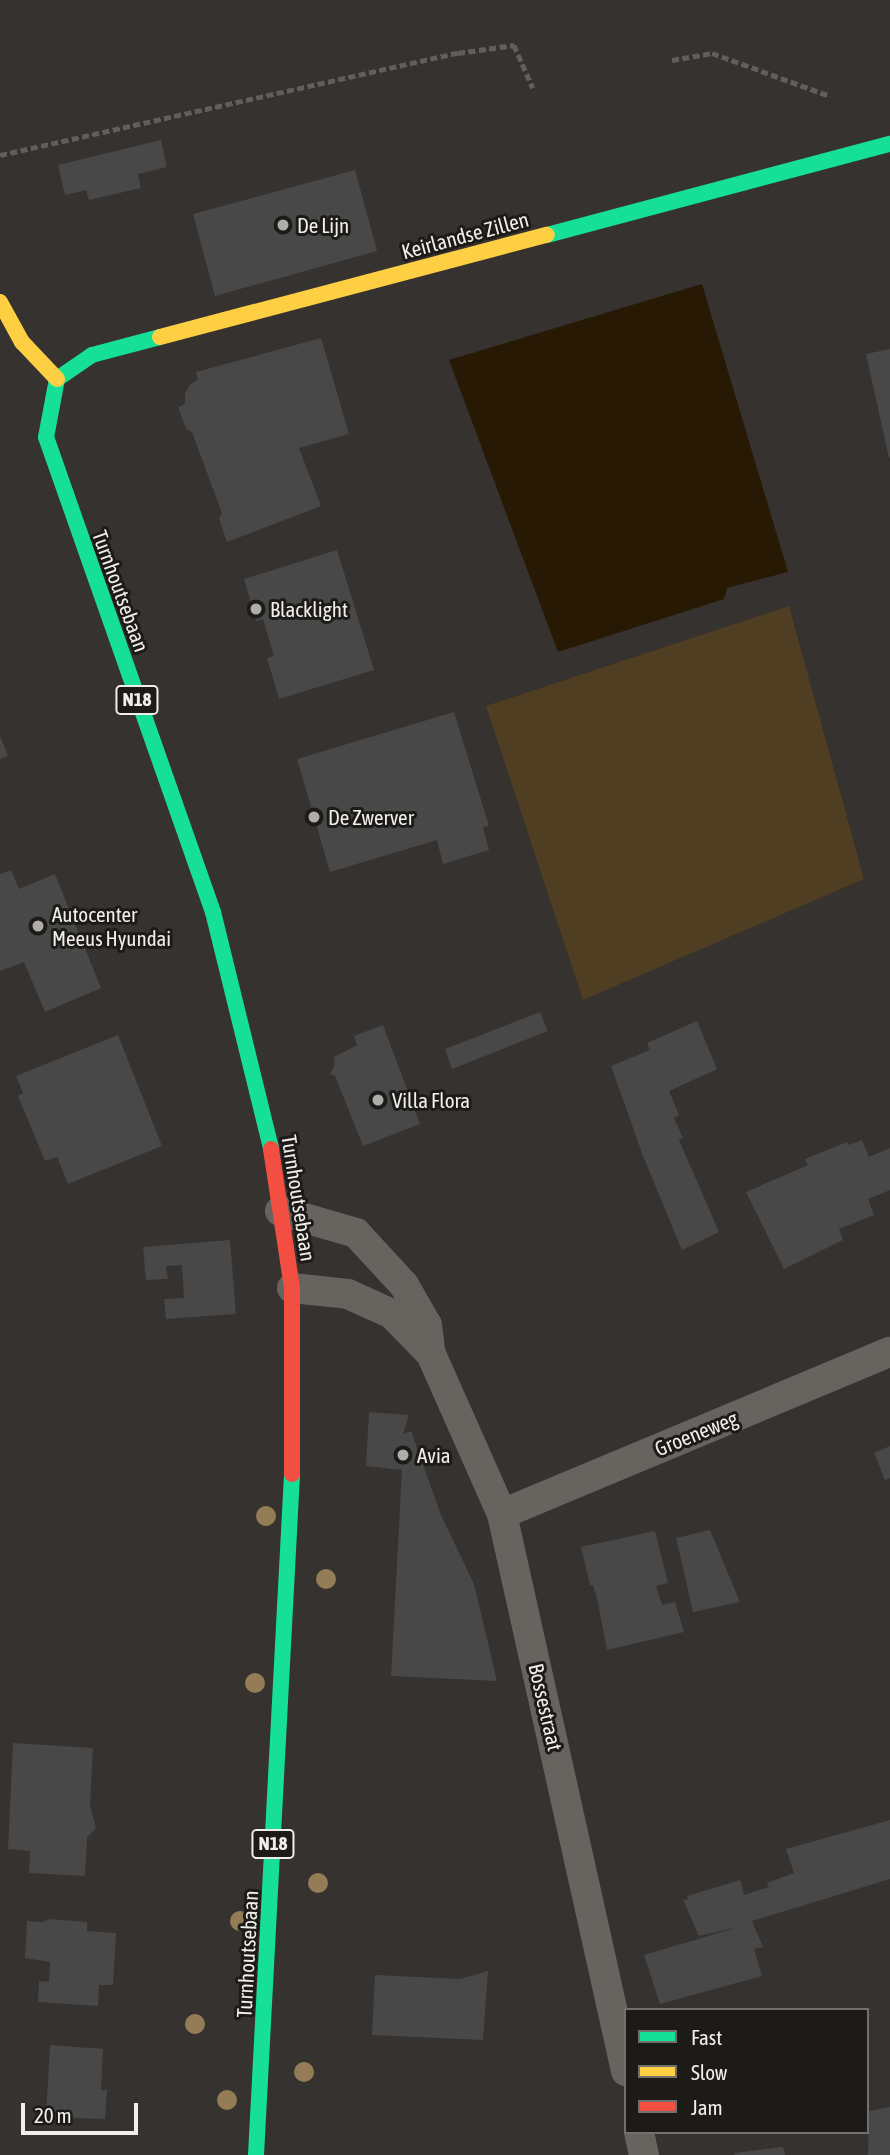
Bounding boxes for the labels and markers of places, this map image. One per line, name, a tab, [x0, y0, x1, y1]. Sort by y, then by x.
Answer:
place label: De Lijn	[297, 212, 349, 238]
marker: De Lijn	[275, 217, 291, 233]
place label: Blacklight	[270, 596, 348, 622]
marker: Blacklight	[248, 601, 264, 617]
place label: De Zwerver	[328, 804, 414, 830]
marker: De Zwerver	[306, 809, 322, 825]
place label: Autocenter Meeus Hyundai	[52, 901, 171, 951]
marker: Autocenter Meeus Hyundai	[30, 918, 46, 934]
place label: Villa Flora	[392, 1087, 470, 1113]
marker: Villa Flora	[370, 1092, 386, 1108]
place label: Avia	[417, 1442, 451, 1468]
marker: Avia	[395, 1447, 411, 1463]

